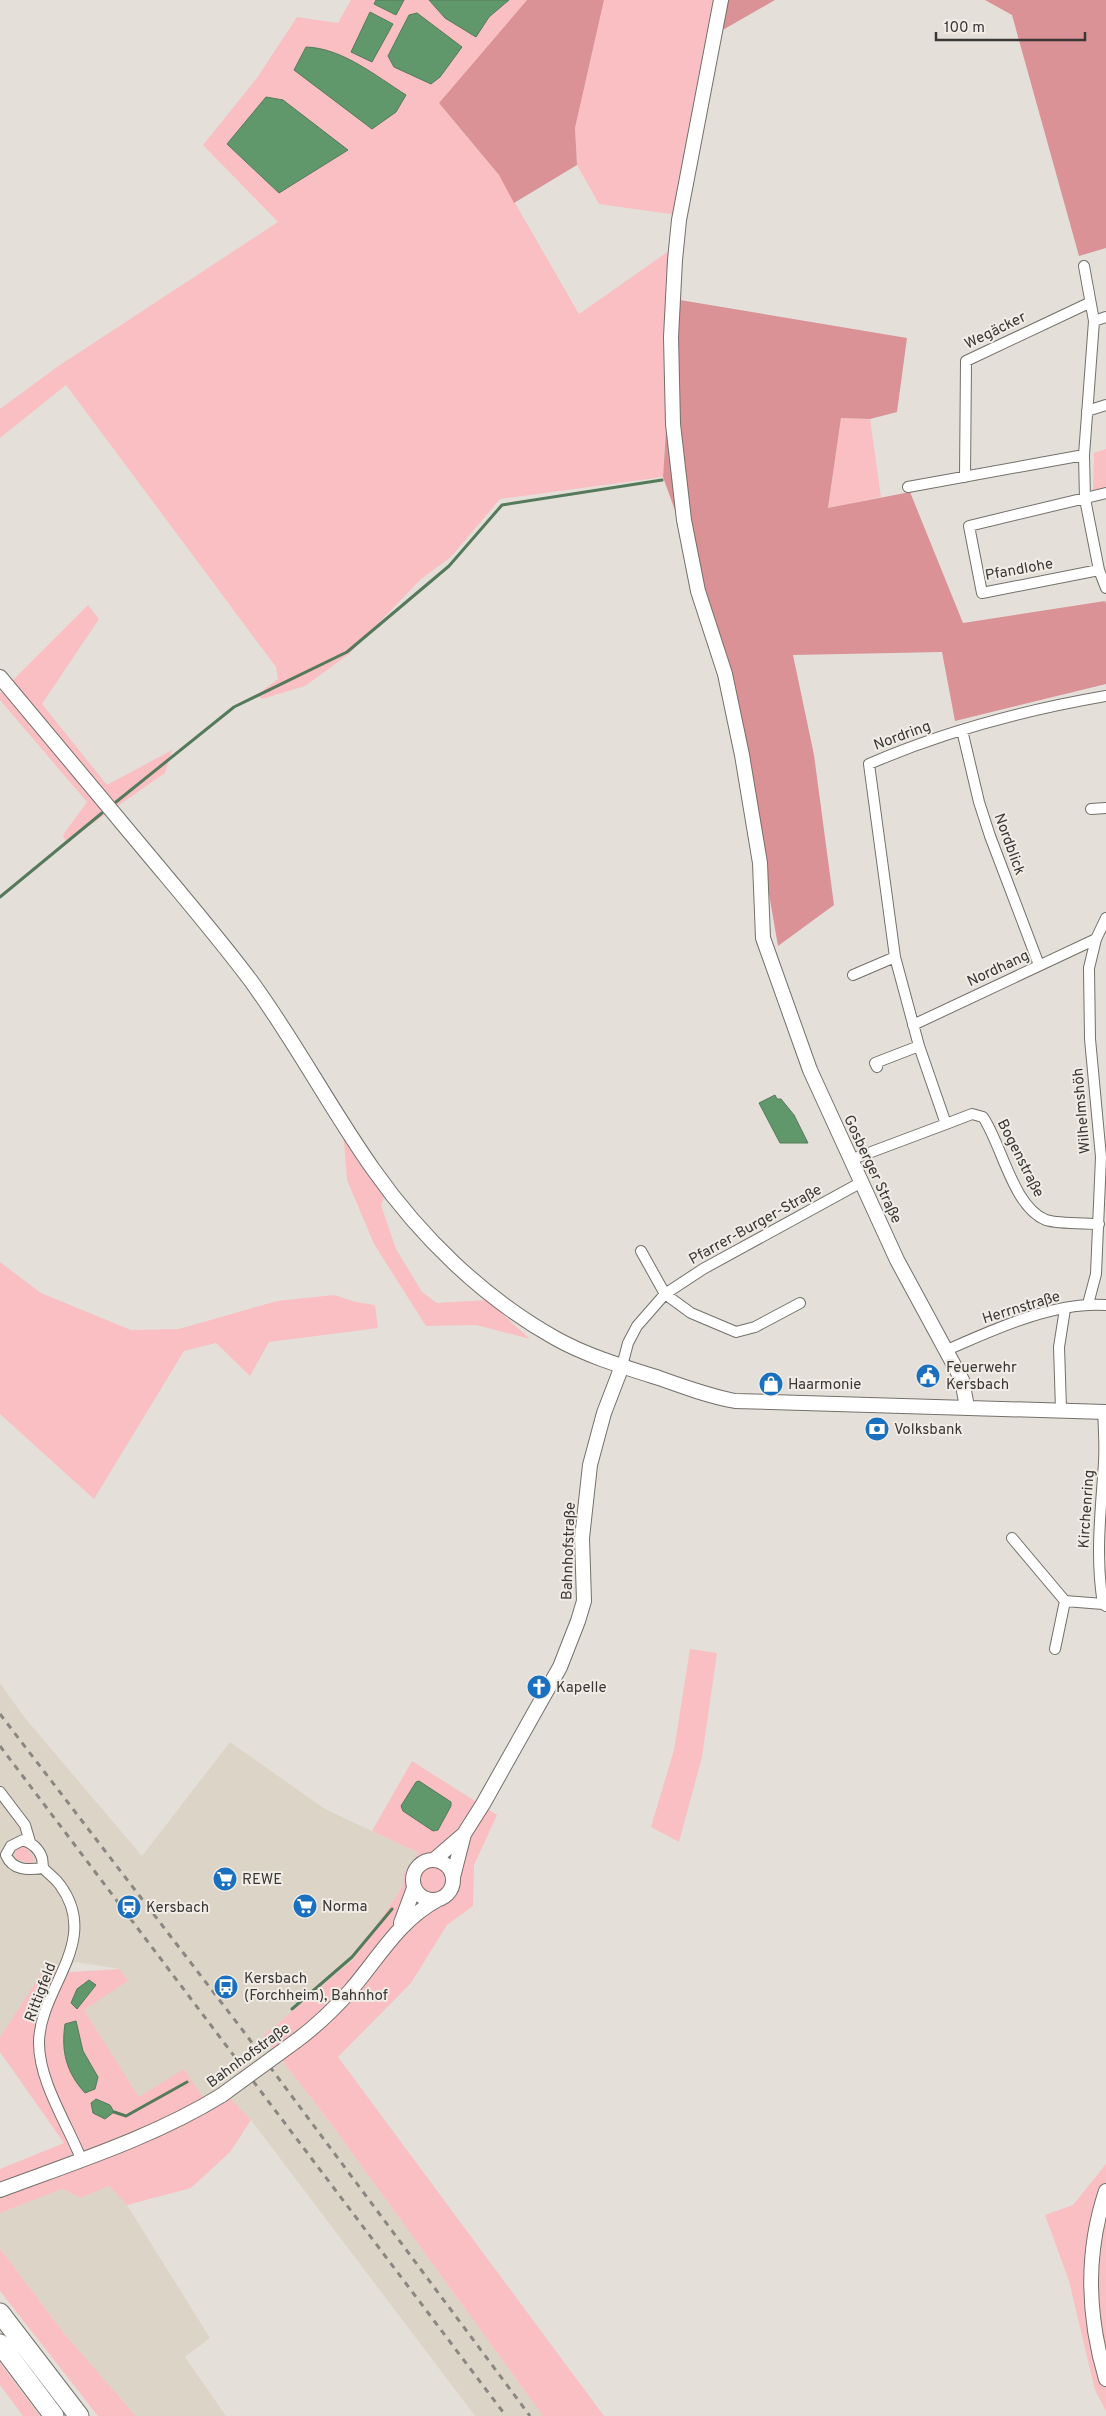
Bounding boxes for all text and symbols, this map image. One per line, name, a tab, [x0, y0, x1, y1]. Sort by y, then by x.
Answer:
scale bar	[936, 10, 1085, 42]
text: 100 m	[944, 19, 985, 38]
street label: Wegäcker	[962, 308, 1030, 354]
street label: Pfandlohe	[984, 555, 1055, 586]
street label: Nordring	[871, 717, 934, 756]
street label: Nordblick	[989, 811, 1029, 878]
street label: Nordhang	[964, 947, 1033, 992]
street label: Wilhelmshöh	[1069, 1067, 1096, 1155]
street label: Gosberger Straße	[838, 1112, 905, 1227]
street label: Bogenstraße	[992, 1116, 1048, 1201]
street label: Pfarrer-Burger-Straße	[686, 1181, 825, 1270]
street label: Herrnstraße	[980, 1288, 1063, 1329]
place label: Feuerwehr Kersbach	[946, 1359, 1017, 1395]
public building icon: Feuerwehr Kersbach	[915, 1363, 941, 1389]
shop icon: Haarmonie	[758, 1371, 784, 1397]
place label: Haarmonie	[788, 1376, 861, 1395]
bank icon: Volksbank	[864, 1416, 890, 1442]
place label: Volksbank	[894, 1421, 963, 1440]
street label: Kirchenring	[1075, 1469, 1100, 1549]
street label: Bahnhofstraße	[558, 1502, 581, 1600]
church icon: Kapelle	[526, 1674, 552, 1700]
place label: Kapelle	[556, 1679, 606, 1698]
supermarket icon: REWE	[212, 1866, 238, 1892]
place label: REWE	[242, 1871, 282, 1890]
supermarket icon: Norma	[292, 1893, 318, 1919]
station icon: Kersbach	[116, 1894, 142, 1920]
place label: Norma	[322, 1898, 367, 1917]
place label: Kersbach	[146, 1899, 209, 1918]
street label: Rittigfeld	[21, 1960, 61, 2025]
place label: Kersbach (Forchheim), Bahnhof	[244, 1970, 388, 2006]
bus stop icon: Kersbach (Forchheim), Bahnhof	[213, 1974, 239, 2000]
street label: Bahnhofstraße	[204, 2020, 294, 2093]

